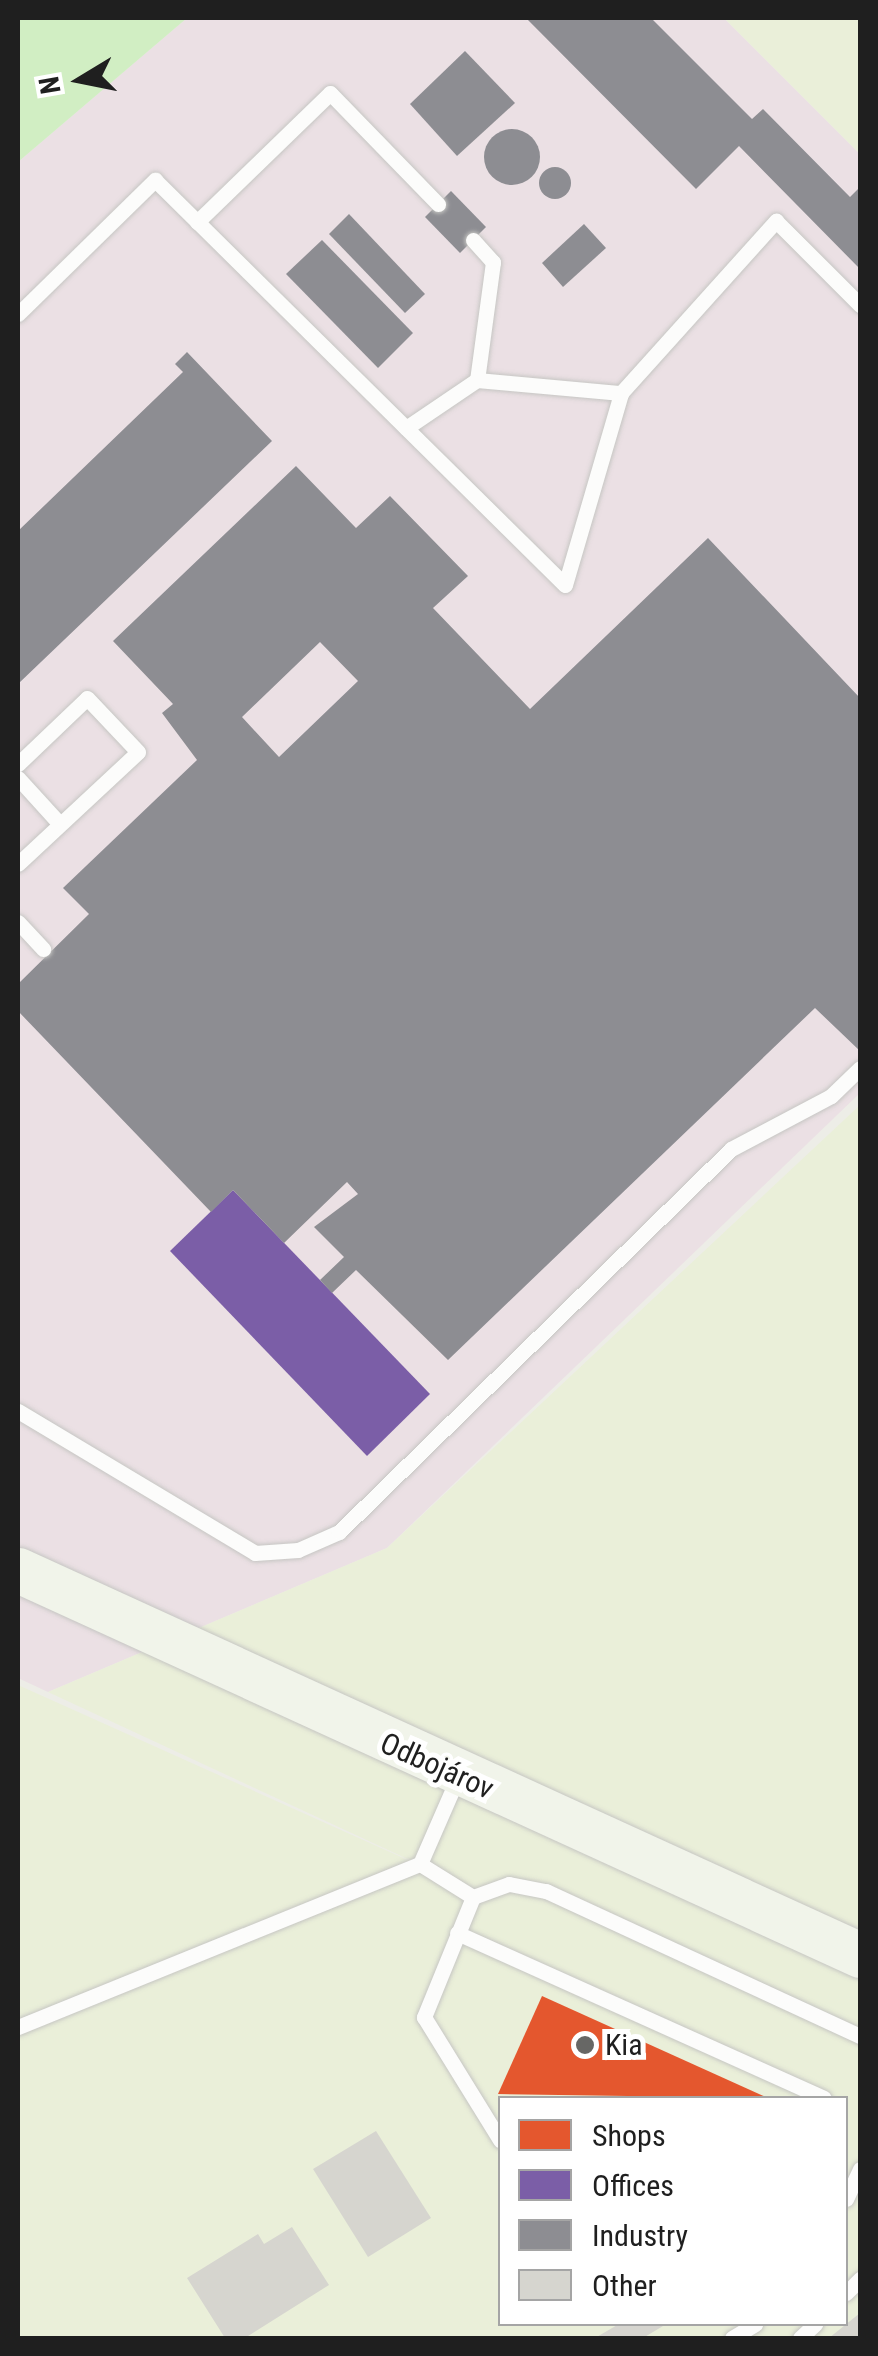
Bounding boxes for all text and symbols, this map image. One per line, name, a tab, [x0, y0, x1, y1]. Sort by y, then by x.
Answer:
north arrow	[30, 30, 130, 130]
text: N	[32, 74, 68, 97]
street label: Odbojárov	[375, 1725, 499, 1807]
place label: Kia	[605, 2027, 643, 2063]
marker: Kia	[574, 2034, 596, 2056]
legend	[498, 2096, 848, 2326]
text: Shops	[592, 2118, 666, 2153]
text: Offices	[592, 2168, 674, 2203]
text: Industry	[592, 2218, 688, 2253]
text: Other	[592, 2268, 657, 2303]

